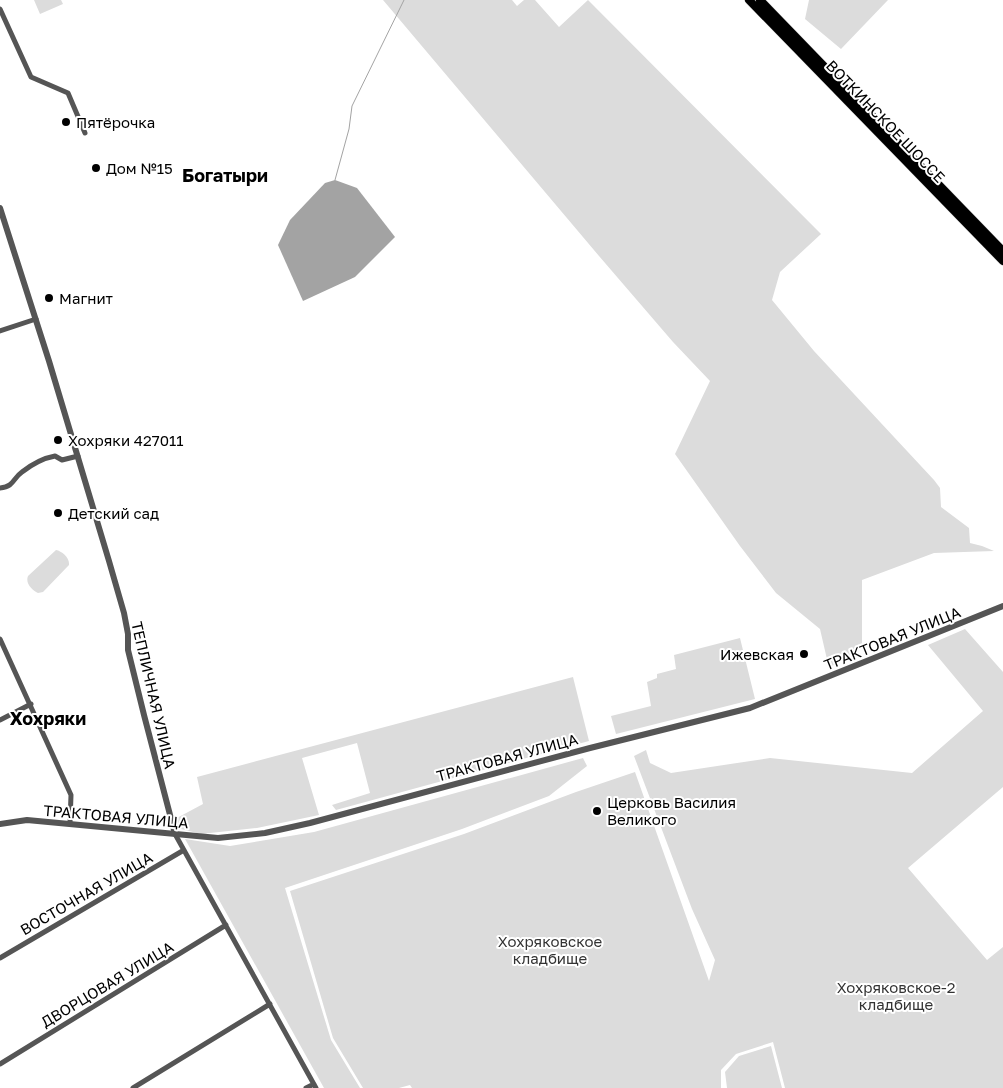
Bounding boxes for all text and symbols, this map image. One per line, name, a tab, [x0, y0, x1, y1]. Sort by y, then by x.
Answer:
street label: ВОТКИНСКОЕ ШОССЕ	[823, 56, 949, 186]
place label: Пятёрочка	[76, 113, 155, 131]
marker: Пятёрочка	[60, 116, 72, 128]
place label: Дом №15	[106, 159, 173, 177]
marker: Дом №15	[90, 162, 102, 174]
district label: Богатыри	[182, 164, 268, 186]
place label: Магнит	[59, 289, 114, 307]
marker: Магнит	[43, 292, 55, 304]
place label: Хохряки 427011	[68, 431, 184, 449]
marker: Хохряки 427011	[52, 434, 64, 446]
place label: Детский сад	[68, 504, 159, 522]
marker: Детский сад	[52, 507, 64, 519]
street label: ТРАКТОВАЯ УЛИЦА	[821, 602, 963, 674]
street label: ТЕПЛИЧНАЯ УЛИЦА	[128, 620, 180, 770]
place label: Ижевская	[720, 645, 794, 663]
marker: Ижевская	[798, 648, 810, 660]
district label: Хохряки	[10, 707, 86, 729]
street label: ТРАКТОВАЯ УЛИЦА	[434, 729, 580, 785]
place label: Церковь Василия Великого	[607, 793, 736, 828]
street label: ТРАКТОВАЯ УЛИЦА	[43, 801, 189, 831]
marker: Церковь Василия Великого	[591, 805, 603, 817]
street label: ВОСТОЧНАЯ УЛИЦА	[17, 848, 155, 938]
park label: Хохряковское кладбище	[498, 932, 602, 967]
street label: ДВОРЦОВАЯ УЛИЦА	[38, 937, 176, 1031]
park label: Хохряковское-2 кладбище	[837, 978, 955, 1013]

